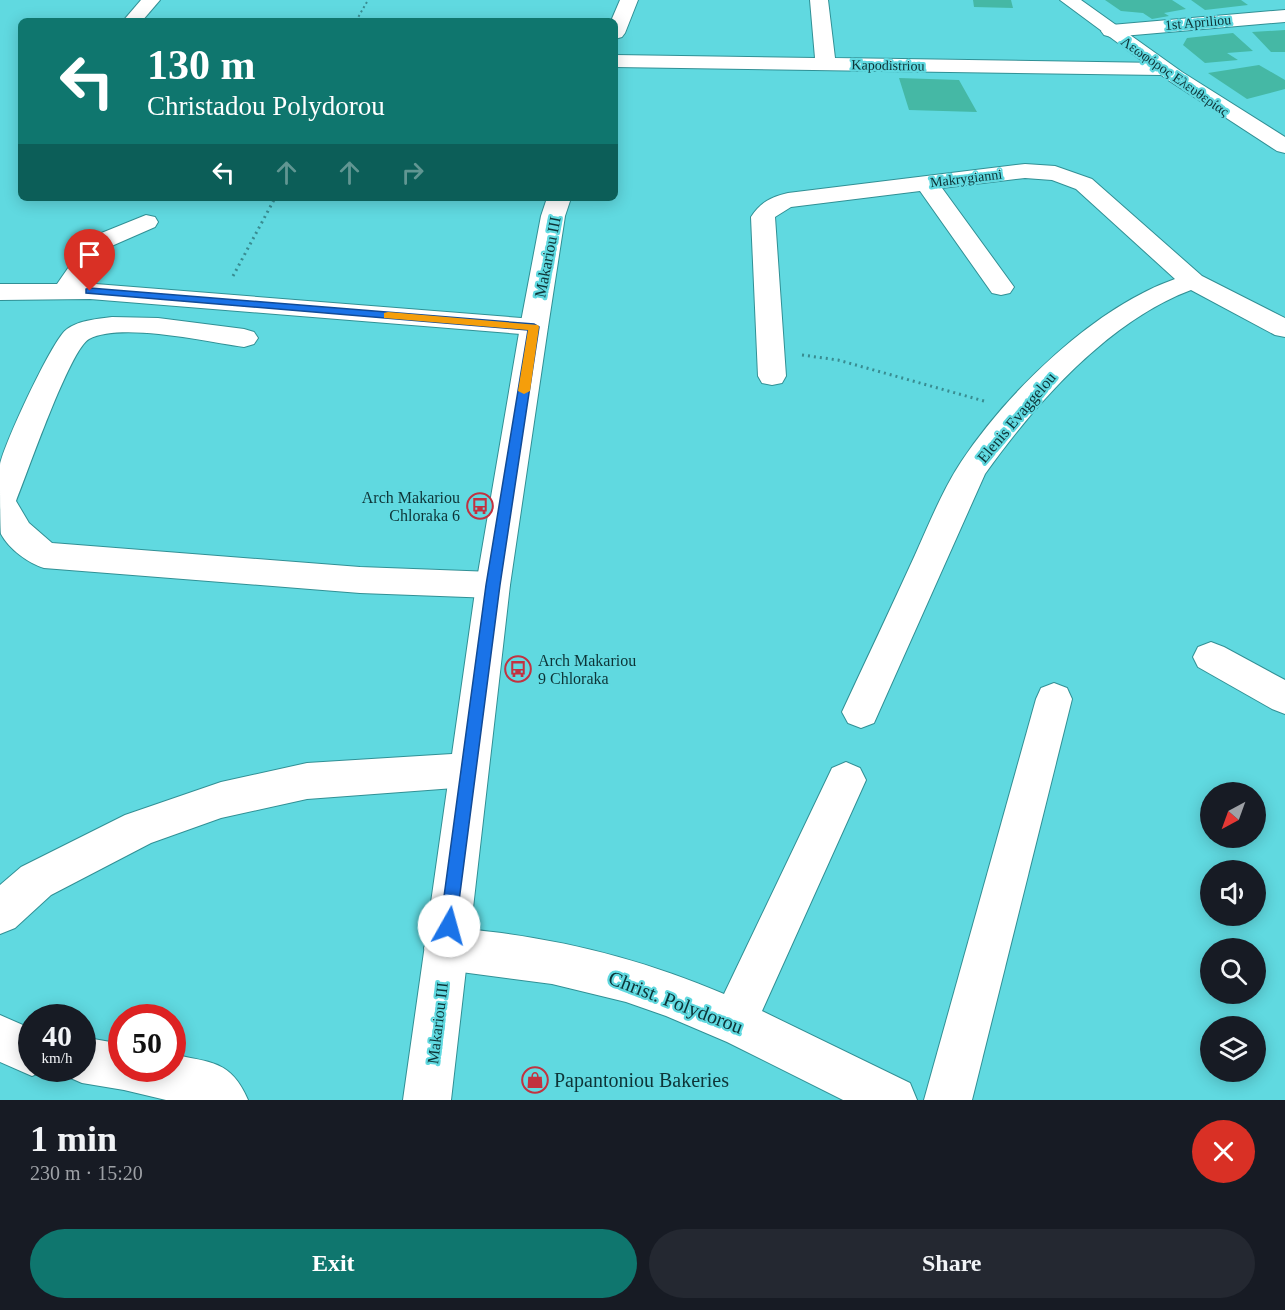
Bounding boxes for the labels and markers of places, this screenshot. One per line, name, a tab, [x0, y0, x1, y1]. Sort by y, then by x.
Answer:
pin	[64, 229, 115, 291]
place label: Arch Makariou Chloraka 6	[362, 489, 460, 524]
bus stop icon: Arch Makariou Chloraka 6	[465, 491, 495, 521]
place label: Arch Makariou 9 Chloraka	[538, 652, 636, 687]
bus stop icon: Arch Makariou 9 Chloraka	[503, 654, 533, 684]
shop icon: Papantoniou Bakeries	[520, 1065, 550, 1095]
place label: Papantoniou Bakeries	[554, 1069, 729, 1092]

